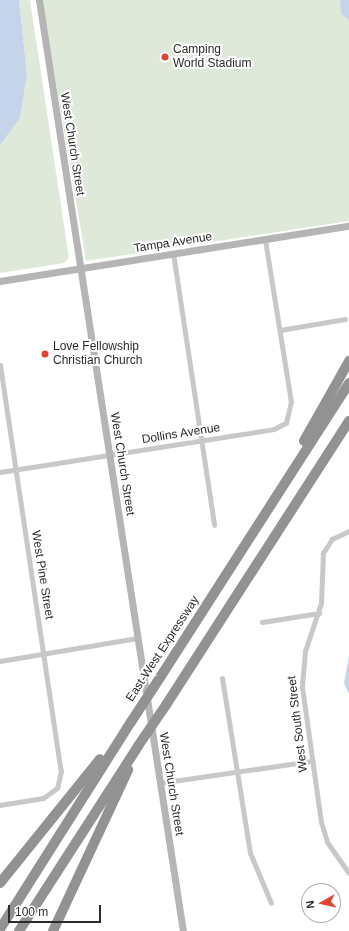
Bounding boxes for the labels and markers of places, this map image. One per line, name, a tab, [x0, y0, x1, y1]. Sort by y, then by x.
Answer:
place label: Camping World Stadium	[173, 43, 251, 71]
marker: Camping World Stadium	[160, 52, 170, 62]
place label: Love Fellowship Christian Church	[53, 340, 142, 368]
marker: Love Fellowship Christian Church	[40, 349, 50, 359]

